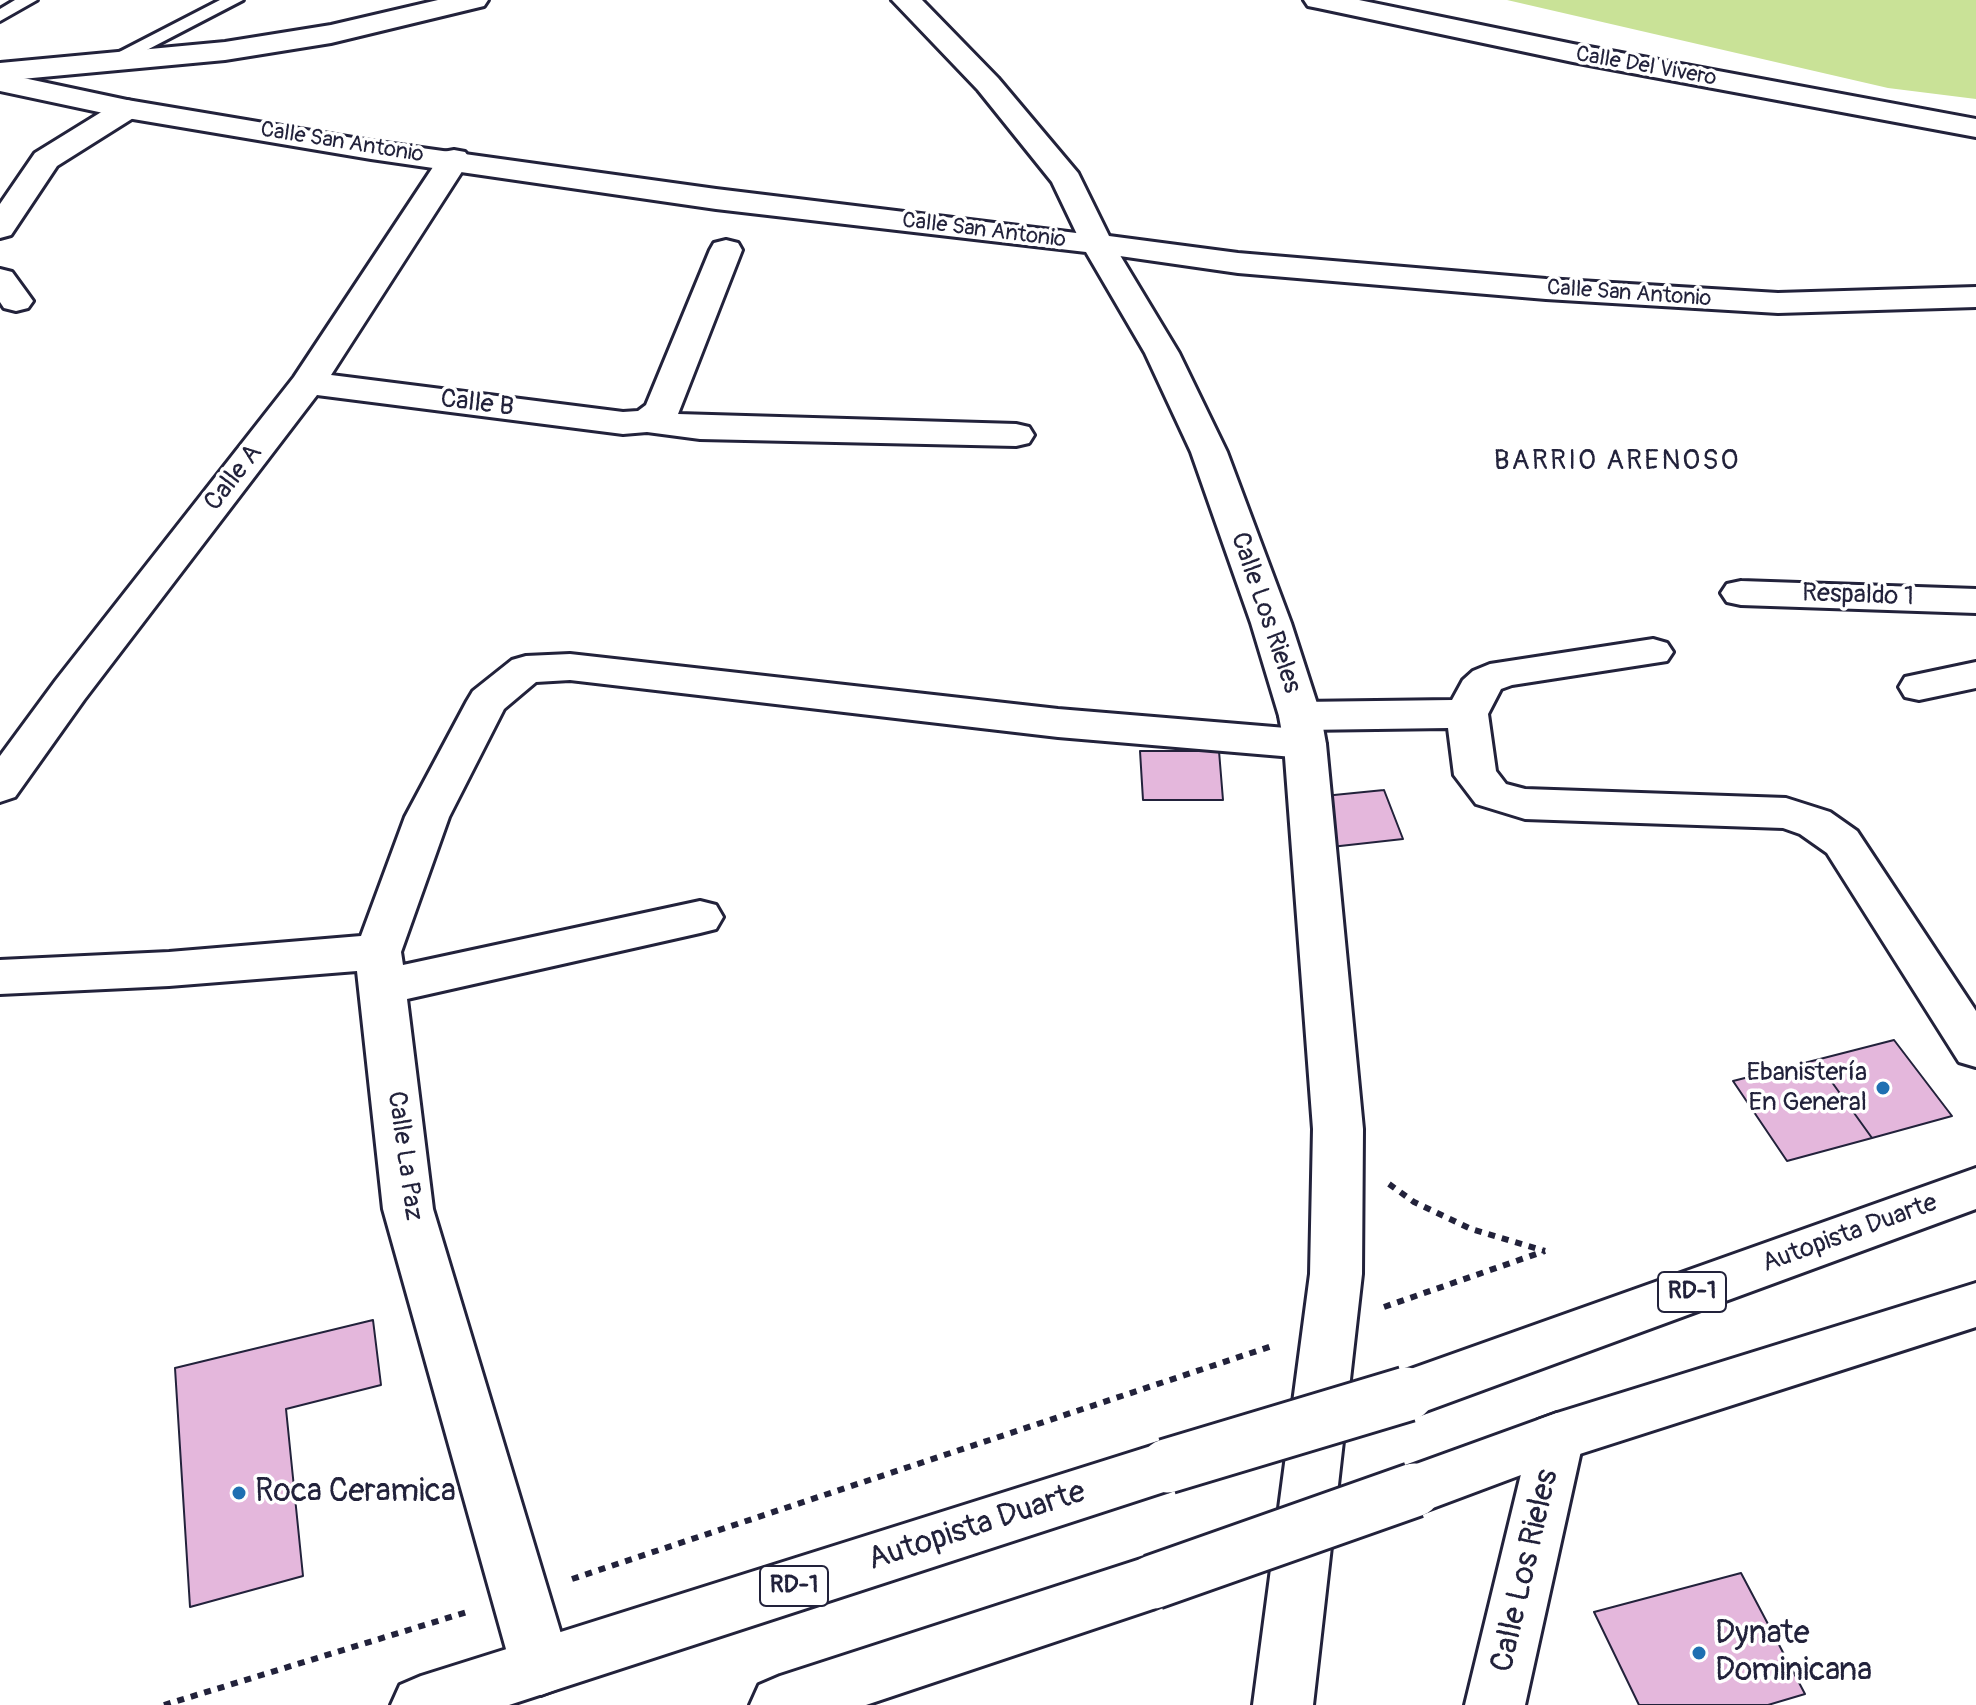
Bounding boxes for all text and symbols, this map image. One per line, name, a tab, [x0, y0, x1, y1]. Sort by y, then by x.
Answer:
street label: Calle Del Vivero	[1574, 42, 1718, 92]
street label: Calle San Antonio	[259, 117, 425, 169]
street label: Calle San Antonio	[901, 208, 1067, 254]
street label: Calle San Antonio	[1546, 275, 1712, 313]
street label: Calle B	[439, 384, 515, 424]
street label: Calle A	[198, 439, 270, 517]
district label: BARRIO ARENOSO	[1494, 445, 1740, 479]
street label: Calle Los Rieles	[1223, 529, 1307, 697]
street label: Respaldo 1	[1801, 578, 1915, 614]
place label: Ebanistería En General	[1746, 1057, 1867, 1118]
marker: Ebanistería En General	[1874, 1079, 1892, 1097]
street label: Calle La Paz	[379, 1089, 429, 1223]
street label: Autopista Duarte	[1758, 1188, 1942, 1280]
road number: RD-1	[1658, 1272, 1726, 1312]
street label: Calle Los Rieles	[1484, 1466, 1568, 1676]
place label: Roca Ceramica	[255, 1474, 456, 1512]
street label: Autopista Duarte	[863, 1474, 1091, 1580]
marker: Roca Ceramica	[230, 1484, 248, 1502]
road number: RD-1	[760, 1566, 828, 1606]
place label: Dynate Dominicana	[1715, 1616, 1872, 1691]
marker: Dynate Dominicana	[1690, 1644, 1708, 1662]

